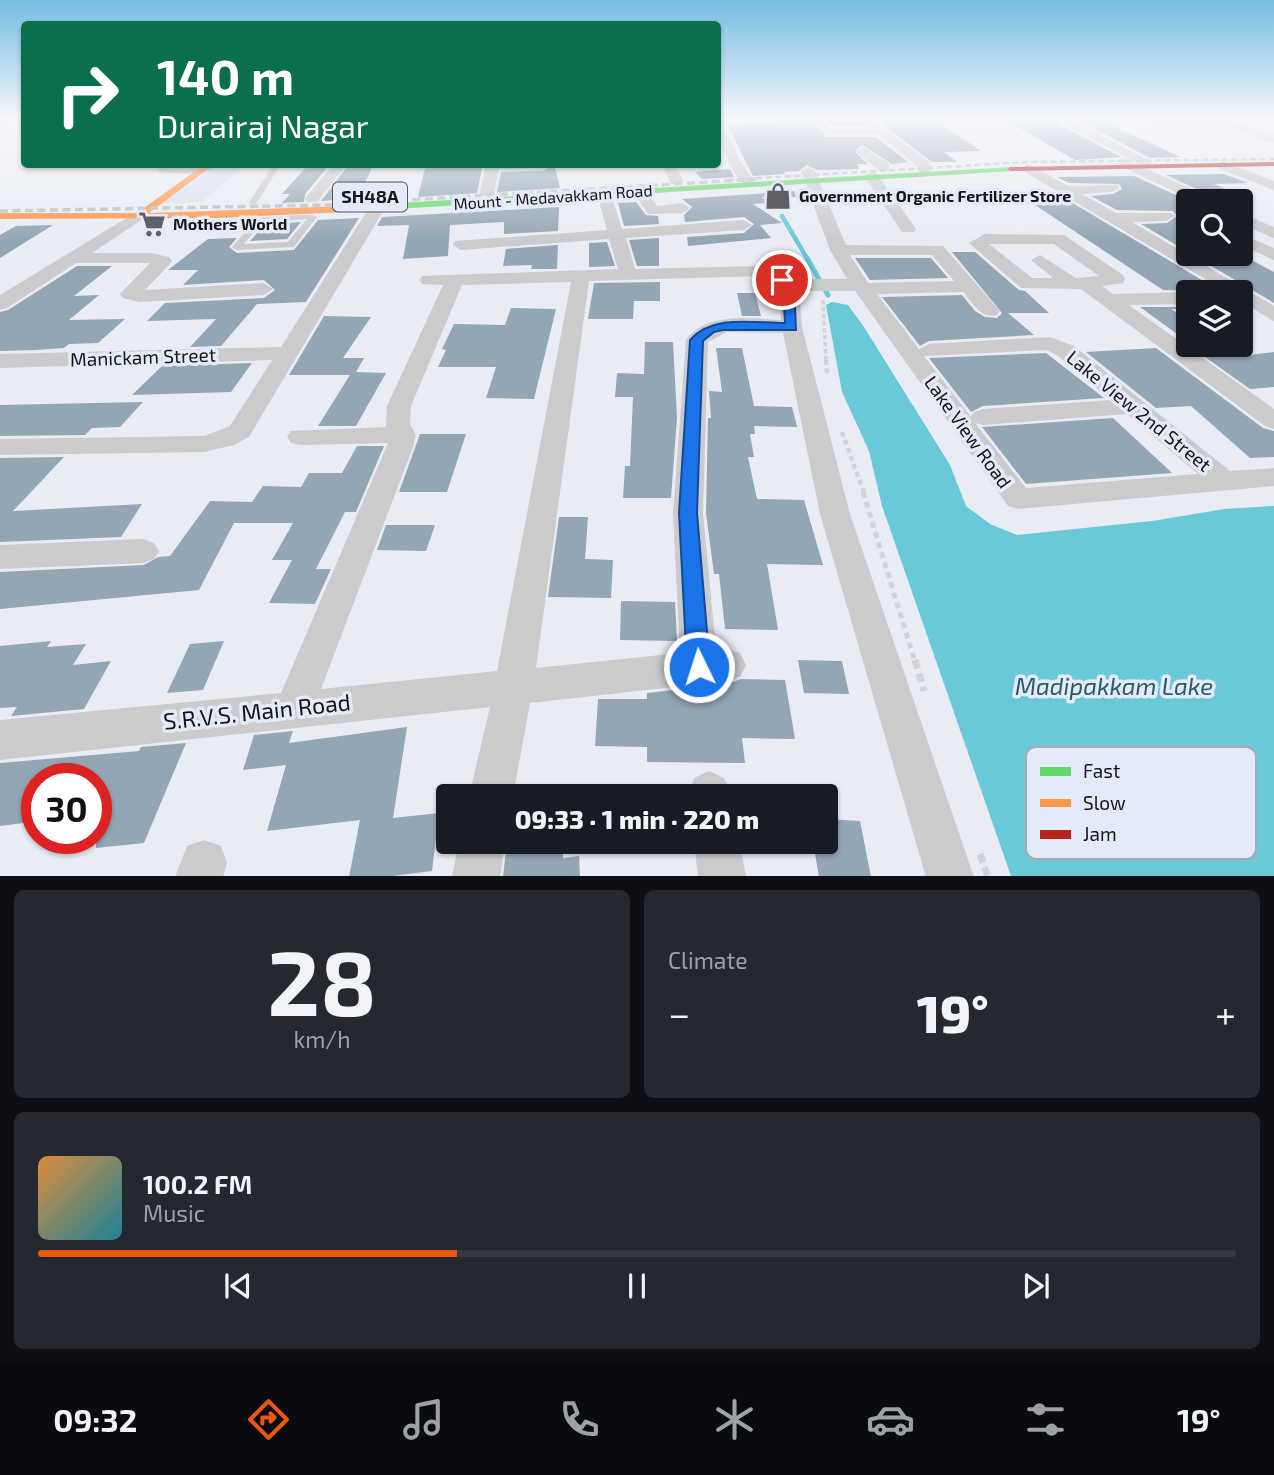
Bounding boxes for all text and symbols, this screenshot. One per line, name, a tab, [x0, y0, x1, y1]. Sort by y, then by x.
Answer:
text: 140 m	[157, 46, 294, 105]
icon: right	[42, 49, 133, 140]
text: Durairaj Nagar	[157, 106, 369, 144]
street label: Mount - Medavakkam Road	[453, 180, 653, 213]
shop icon: Government Organic Fertilizer Store	[763, 181, 793, 211]
road number: SH48A	[333, 182, 407, 212]
place label: Government Organic Fertilizer Store	[799, 186, 1071, 205]
map controls	[1176, 189, 1253, 357]
button: search	[1176, 189, 1253, 266]
supermarket icon: Mothers World	[137, 209, 167, 239]
place label: Mothers World	[173, 214, 287, 233]
pin	[752, 250, 812, 310]
icon: arrive	[763, 261, 801, 299]
button: layers	[1176, 280, 1253, 357]
street label: Manickam Street	[70, 342, 216, 371]
street label: Lake View 2nd Street	[1062, 345, 1216, 476]
street label: Lake View Road	[920, 371, 1017, 492]
position arrow	[662, 630, 736, 704]
water label: Madipakkam Lake	[1015, 671, 1213, 700]
street label: S.R.V.S. Main Road	[162, 687, 352, 735]
legend	[1026, 747, 1256, 859]
text: Fast	[1083, 759, 1120, 782]
speed limit sign: 30	[21, 763, 112, 854]
text: Slow	[1083, 791, 1126, 814]
text: 09:33 · 1 min · 220 m	[515, 803, 759, 834]
text: Jam	[1083, 822, 1117, 845]
text: 28	[267, 925, 377, 1034]
text: Climate	[668, 946, 748, 974]
text: 19°	[917, 981, 989, 1043]
text: −	[668, 990, 690, 1036]
text: +	[1215, 990, 1236, 1036]
text: km/h	[293, 1025, 351, 1053]
text: 100.2 FM	[143, 1168, 252, 1199]
text: Music	[143, 1199, 205, 1227]
icon: previous	[219, 1267, 257, 1305]
icon: pause	[618, 1267, 656, 1305]
icon: next	[1017, 1267, 1055, 1305]
icon: directions	[244, 1395, 293, 1444]
icon: music	[399, 1395, 448, 1444]
icon: phone	[555, 1395, 604, 1444]
icon: climate	[710, 1395, 759, 1444]
icon: car	[866, 1395, 915, 1444]
icon: filters	[1021, 1395, 1070, 1444]
text: 09:32	[53, 1400, 137, 1438]
text: 19°	[1177, 1400, 1221, 1438]

